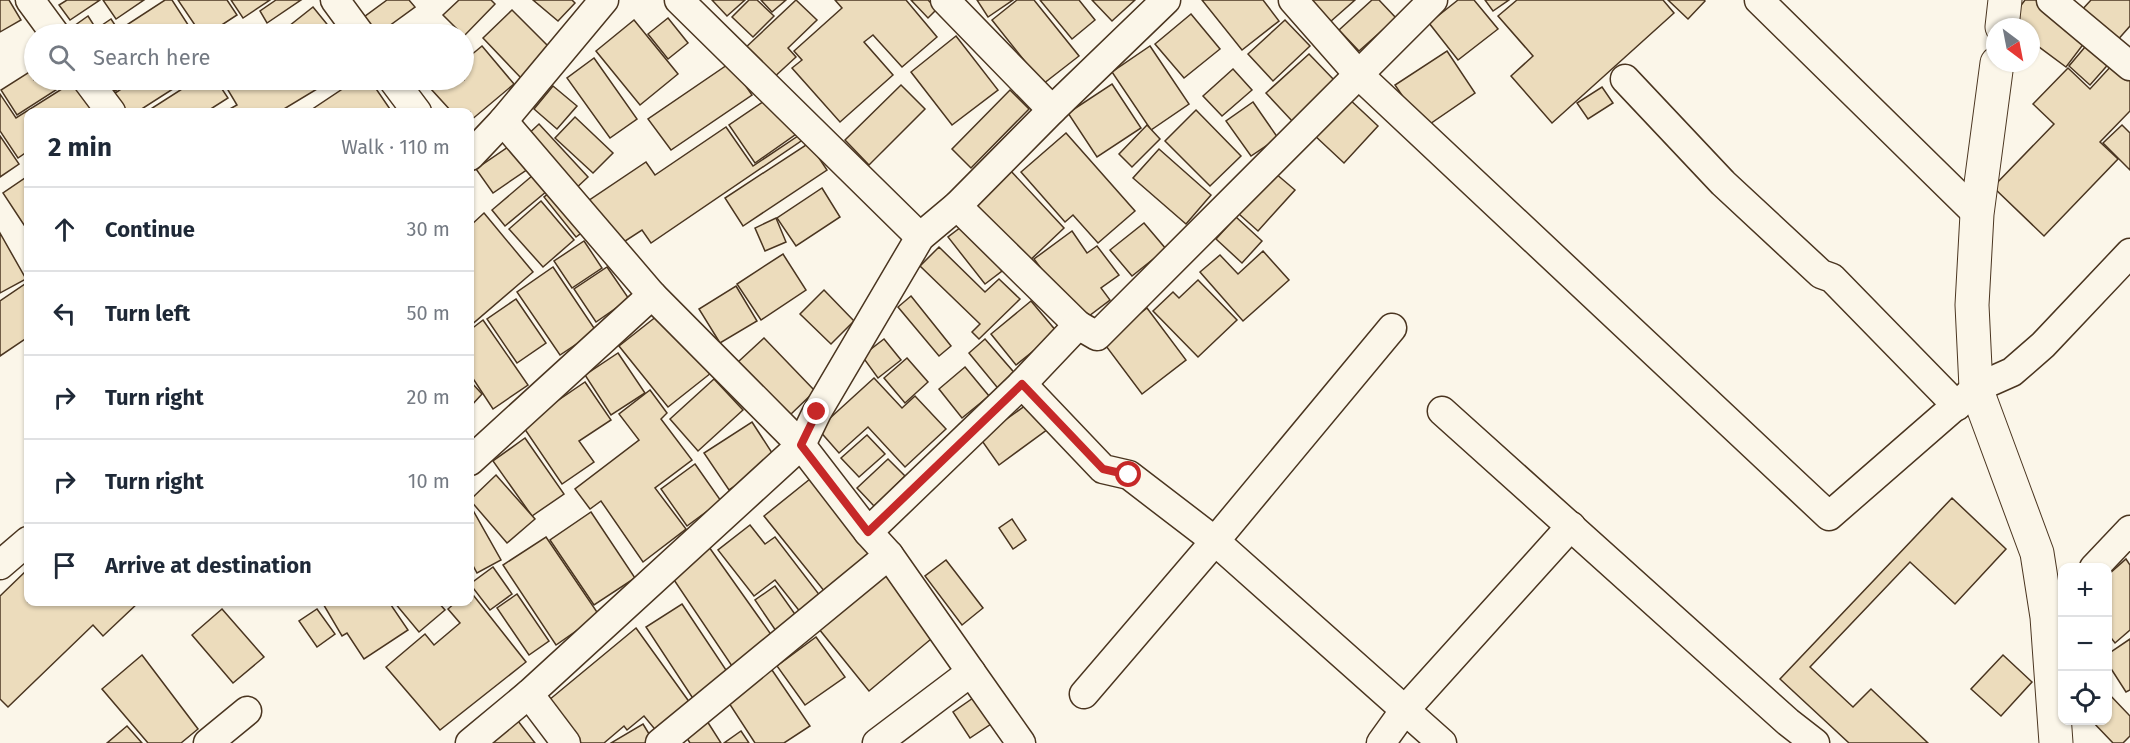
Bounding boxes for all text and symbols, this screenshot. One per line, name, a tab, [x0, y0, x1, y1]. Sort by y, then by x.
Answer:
north arrow	[1986, 18, 2040, 72]
search box	[24, 24, 474, 90]
icon: search	[45, 41, 78, 74]
text: Search here	[93, 44, 211, 71]
text: 2 min	[48, 132, 112, 163]
text: Walk · 110 m	[341, 135, 450, 159]
icon: ahead	[48, 213, 81, 246]
text: Continue	[105, 216, 195, 243]
text: 30 m	[406, 217, 450, 241]
icon: left	[48, 297, 81, 330]
text: Turn left	[105, 300, 190, 327]
text: 50 m	[406, 301, 450, 325]
icon: right	[48, 381, 81, 414]
text: Turn right	[105, 384, 204, 411]
text: 20 m	[407, 385, 450, 409]
route end	[803, 398, 829, 424]
route start	[1115, 461, 1141, 487]
icon: right	[48, 465, 81, 498]
text: Turn right	[105, 468, 204, 495]
text: 10 m	[408, 469, 450, 493]
icon: arrive	[48, 549, 81, 582]
text: Arrive at destination	[105, 552, 312, 579]
map controls	[2058, 563, 2112, 725]
button: +	[2058, 563, 2112, 617]
button: −	[2058, 617, 2112, 671]
button: locate	[2058, 671, 2112, 725]

